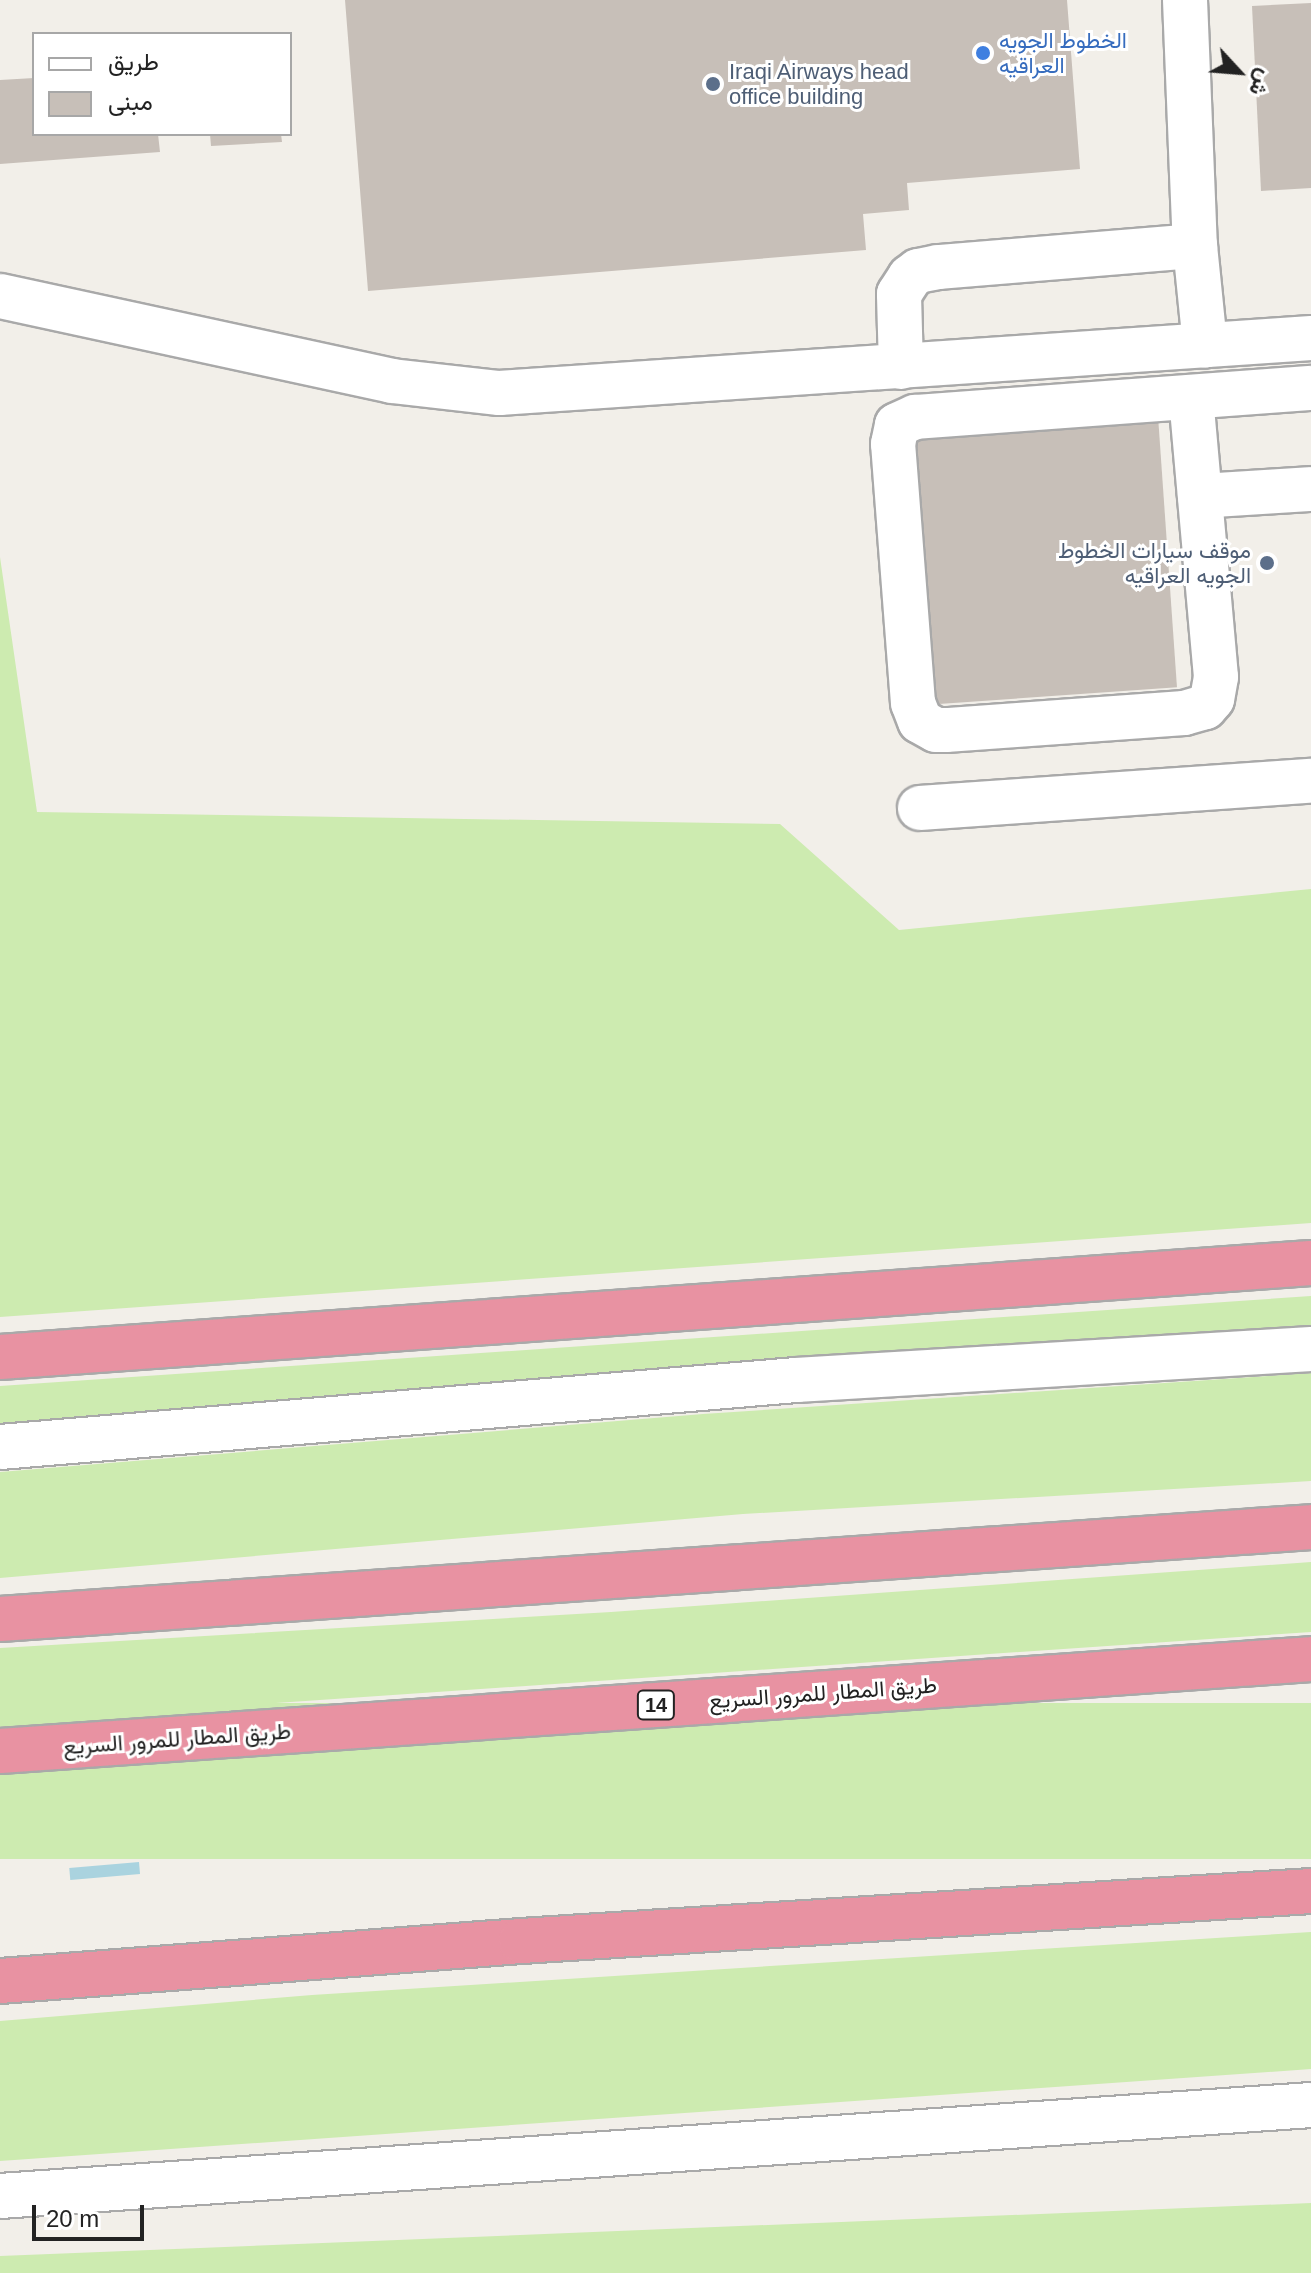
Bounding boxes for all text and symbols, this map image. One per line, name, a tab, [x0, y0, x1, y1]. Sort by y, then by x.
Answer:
place label: الخطوط الجويه العراقيه	[999, 27, 1127, 78]
legend	[32, 32, 292, 136]
north arrow	[1199, 32, 1279, 112]
marker: الخطوط الجويه العراقيه	[974, 44, 992, 62]
text: طريق	[108, 48, 159, 75]
place label: Iraqi Airways head office building	[729, 58, 910, 110]
text: ش	[1244, 65, 1278, 100]
marker: Iraqi Airways head office building	[704, 75, 722, 93]
text: مبنى	[108, 88, 153, 115]
place label: موقف سيارات الخطوط الجويه العراقيه	[1058, 537, 1251, 588]
marker: موقف سيارات الخطوط الجويه العراقيه	[1258, 554, 1276, 572]
street label: طريق المطار للمرور السريع	[708, 1672, 938, 1714]
road number: 14	[636, 1689, 676, 1721]
street label: طريق المطار للمرور السريع	[62, 1718, 292, 1760]
scale bar	[36, 2189, 148, 2239]
text: 20 m	[46, 2205, 99, 2232]

